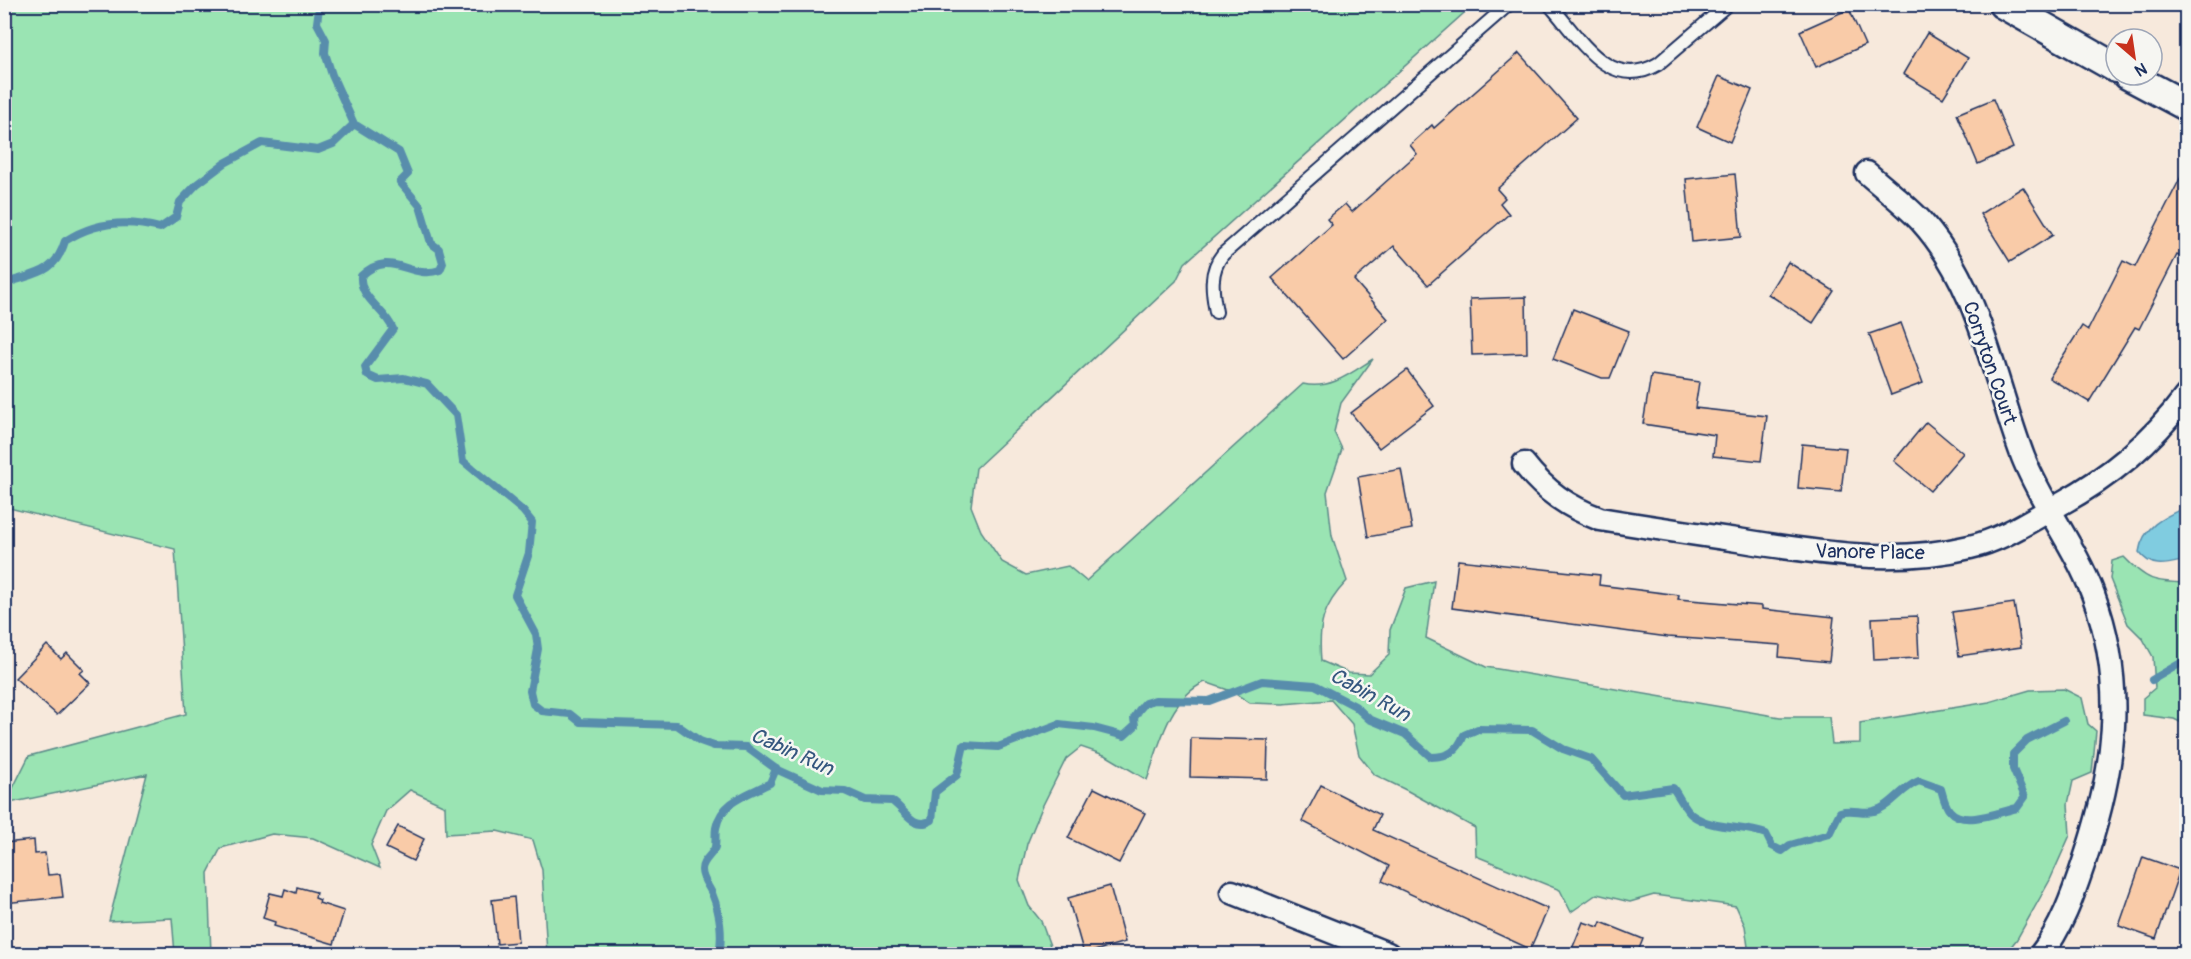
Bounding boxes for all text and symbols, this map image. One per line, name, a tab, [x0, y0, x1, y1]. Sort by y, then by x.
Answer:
north arrow	[2104, 27, 2164, 87]
text: N	[2131, 58, 2150, 81]
street label: Corryton Court	[1957, 298, 2023, 429]
street label: Vanore Place	[1815, 539, 1925, 565]
water label: Cabin Run	[1325, 662, 1416, 729]
water label: Cabin Run	[746, 722, 839, 783]

